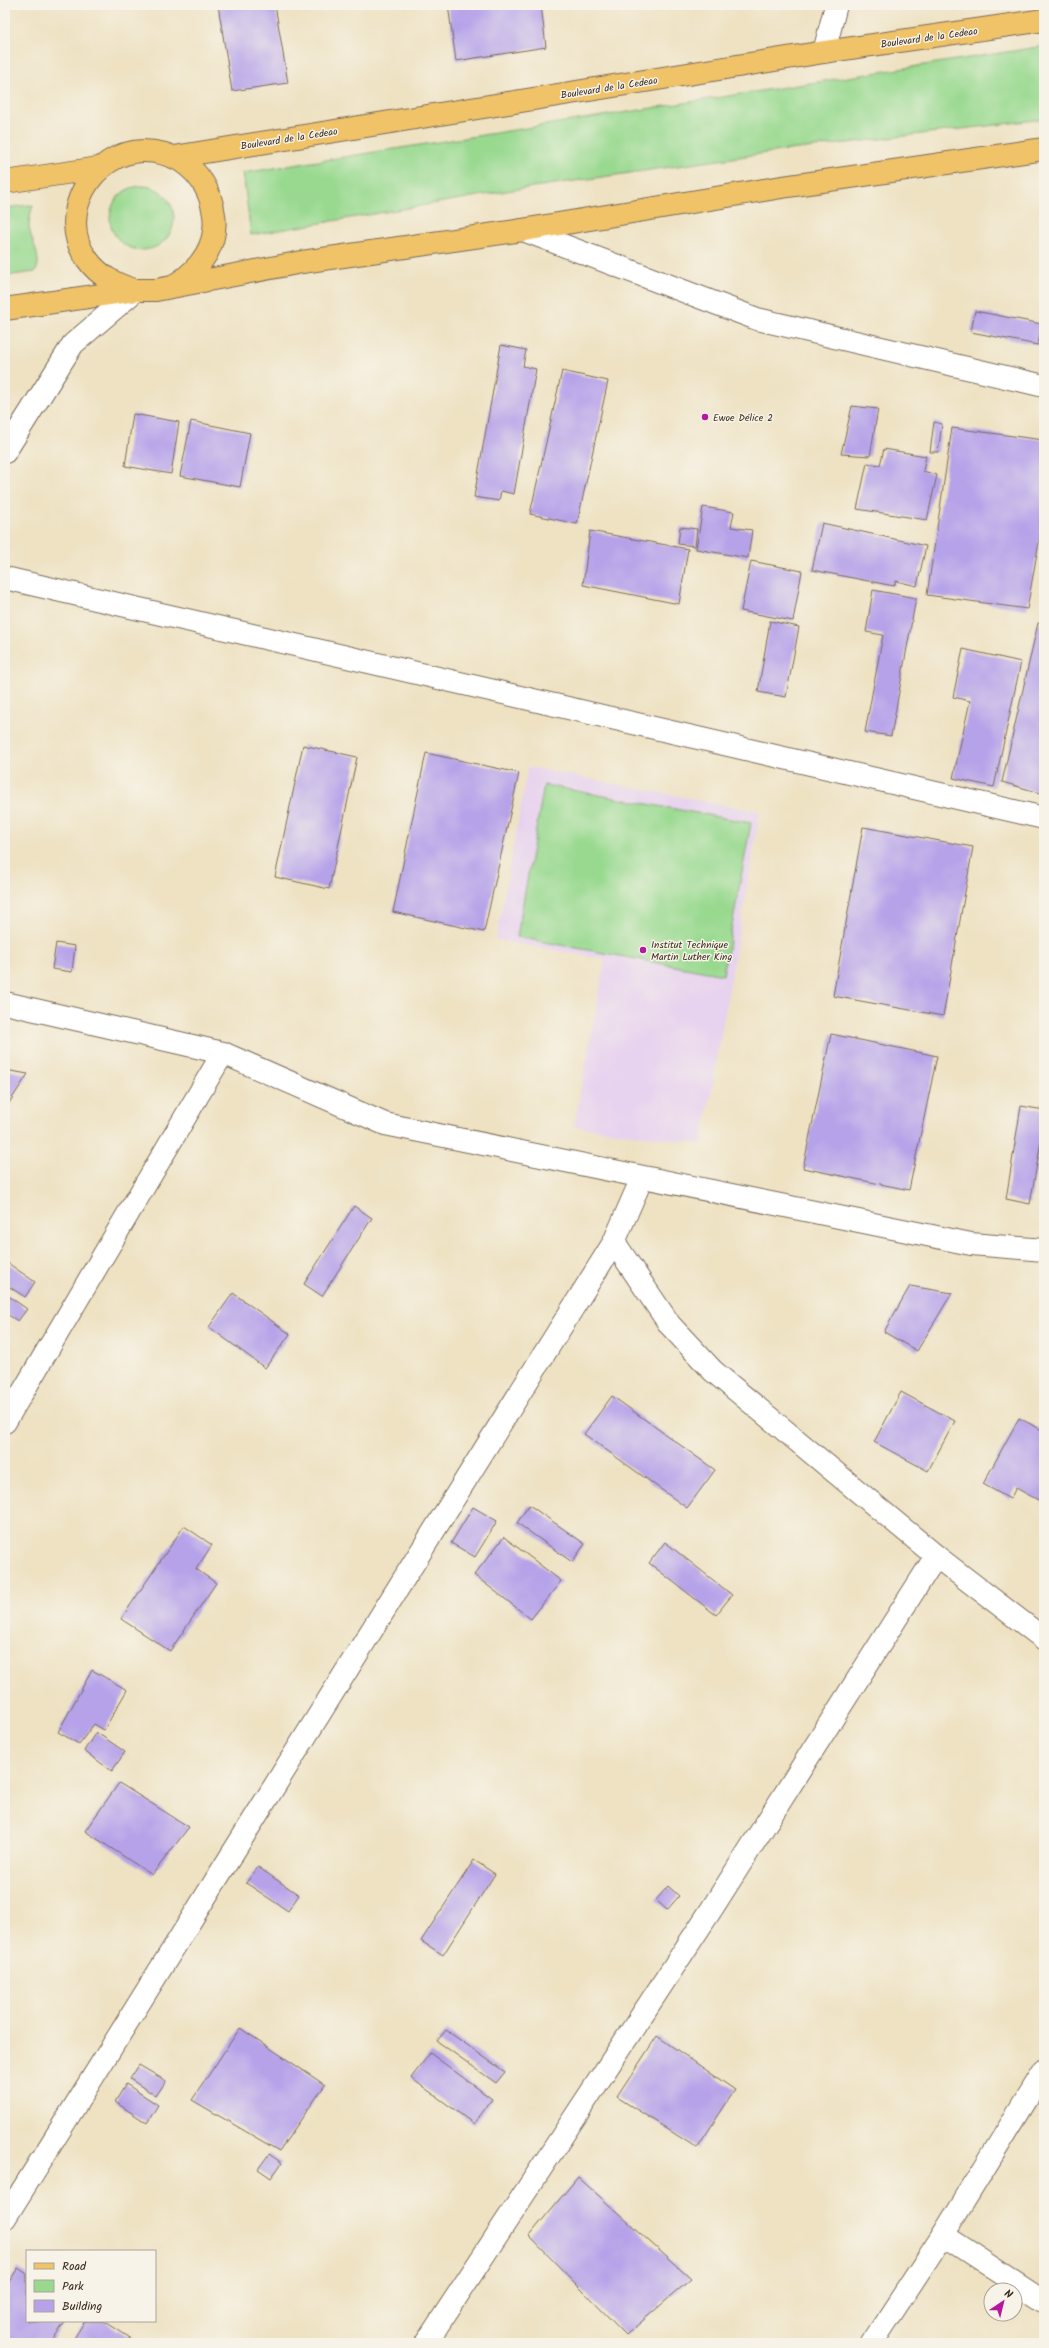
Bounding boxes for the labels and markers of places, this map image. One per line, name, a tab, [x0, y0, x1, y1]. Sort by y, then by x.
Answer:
place label: Ewoe Délice 2	[713, 410, 773, 426]
marker: Ewoe Délice 2	[700, 412, 710, 422]
place label: Institut Technique Martin Luther King	[651, 937, 732, 965]
marker: Institut Technique Martin Luther King	[638, 945, 648, 955]

